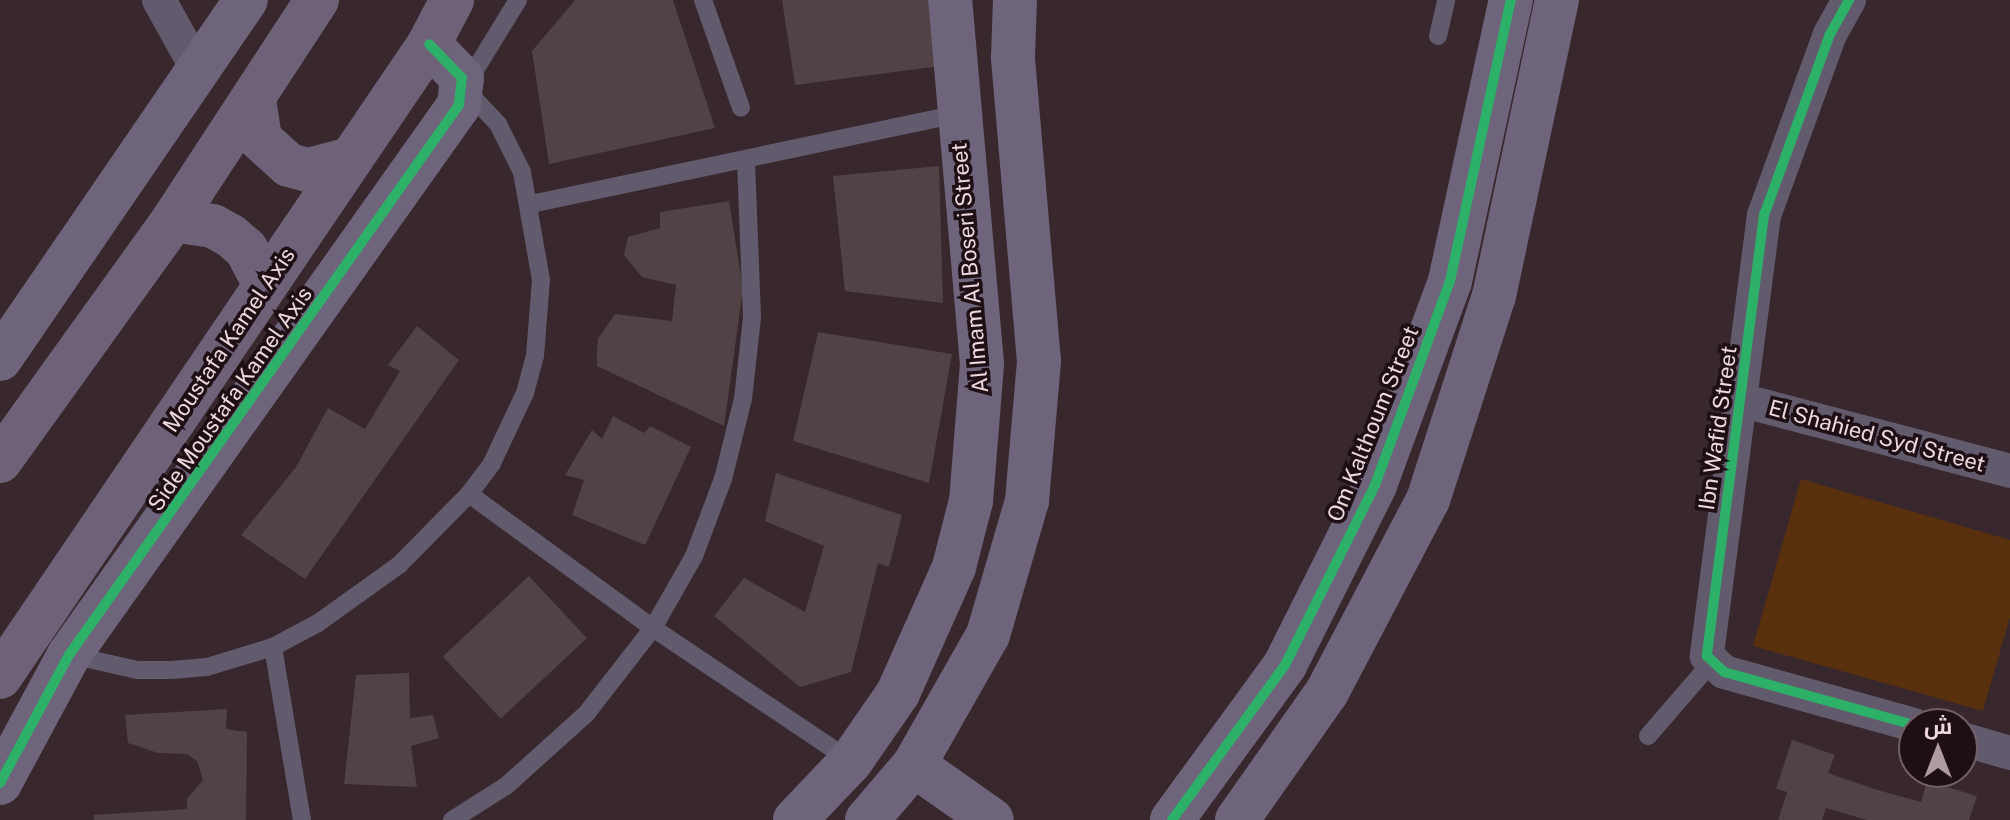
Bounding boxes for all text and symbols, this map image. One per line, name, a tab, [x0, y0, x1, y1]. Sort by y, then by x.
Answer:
street label: Al Imam Al Boseri Street	[946, 142, 994, 394]
street label: Moustafa Kamel Axis	[157, 243, 301, 437]
street label: Side Moustafa Kamel Axis	[142, 282, 318, 516]
street label: Om Kalthoum Street	[1322, 322, 1424, 526]
street label: Ibn Wafid Street	[1693, 344, 1743, 512]
street label: El Shahied Syd Street	[1766, 394, 1988, 478]
north arrow	[1898, 708, 1978, 788]
text: ش	[1924, 713, 1952, 739]

